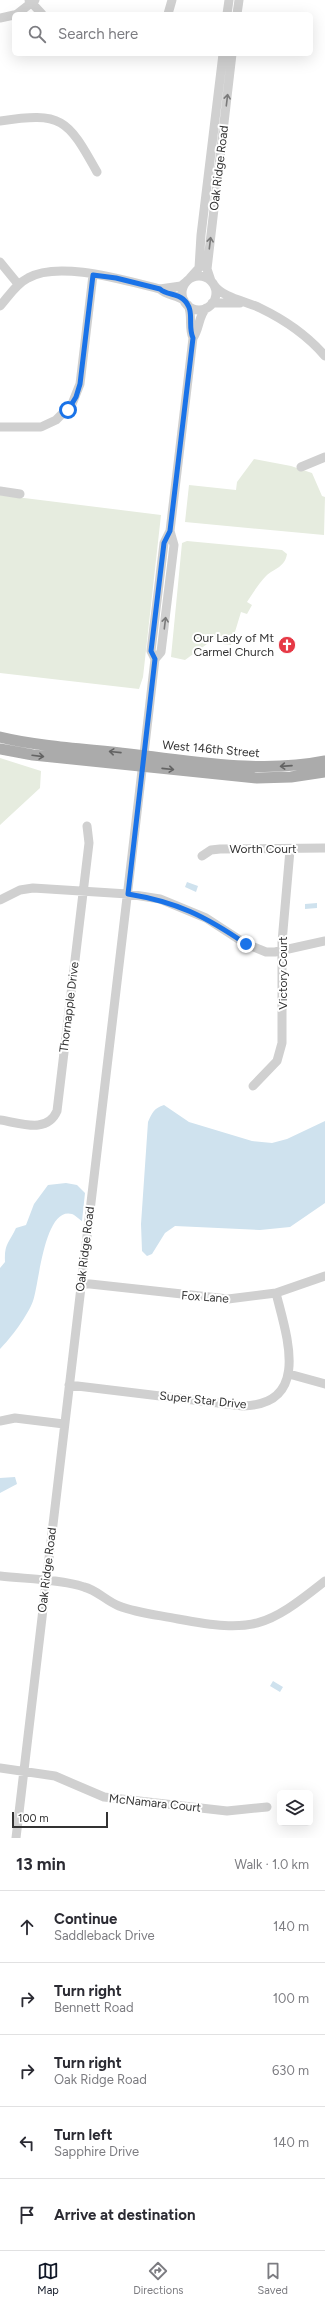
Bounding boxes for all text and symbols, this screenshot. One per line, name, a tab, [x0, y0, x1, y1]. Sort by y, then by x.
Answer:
search box	[12, 12, 313, 56]
icon: search	[26, 23, 48, 45]
text: Search here	[58, 25, 138, 43]
one-way arrow	[223, 94, 230, 107]
street label: Oak Ridge Road	[207, 125, 231, 211]
one-way arrow	[206, 237, 214, 250]
route start	[59, 401, 77, 419]
one-way arrow	[161, 617, 169, 630]
place label: Our Lady of Mt Carmel Church	[193, 631, 274, 659]
church icon: Our Lady of Mt Carmel Church	[277, 635, 297, 655]
street label: West 146th Street	[162, 738, 261, 760]
one-way arrow	[109, 749, 122, 756]
one-way arrow	[31, 752, 44, 760]
one-way arrow	[280, 762, 293, 769]
one-way arrow	[161, 766, 174, 773]
street label: Worth Court	[229, 842, 297, 856]
route end	[237, 935, 255, 953]
street label: Victory Court	[276, 936, 290, 1010]
street label: Thornapple Drive	[56, 960, 82, 1053]
street label: Oak Ridge Road	[73, 1206, 97, 1292]
street label: Fox Lane	[181, 1288, 230, 1306]
street label: Super Star Drive	[159, 1388, 248, 1412]
street label: Oak Ridge Road	[35, 1527, 59, 1613]
map controls	[277, 1790, 313, 1826]
button: layers	[277, 1790, 313, 1826]
street label: McNamara Court	[108, 1791, 202, 1815]
scale bar	[12, 1810, 108, 1829]
text: 100 m	[18, 1812, 49, 1825]
text: 13 min	[16, 1854, 66, 1874]
text: Walk · 1.0 km	[235, 1857, 309, 1872]
text: Continue	[54, 1910, 117, 1928]
icon: ahead	[16, 1916, 38, 1938]
text: 140 m	[273, 1919, 309, 1934]
text: Saddleback Drive	[54, 1928, 155, 1943]
text: Turn right	[54, 1982, 122, 2000]
icon: right	[16, 1988, 38, 2010]
text: 100 m	[273, 1991, 309, 2006]
text: Bennett Road	[54, 2000, 134, 2015]
text: Turn right	[54, 2054, 122, 2072]
icon: right	[16, 2060, 38, 2082]
text: 630 m	[272, 2063, 309, 2078]
text: Oak Ridge Road	[54, 2072, 147, 2087]
text: Turn left	[54, 2126, 112, 2144]
icon: left	[16, 2132, 38, 2154]
text: 140 m	[273, 2135, 309, 2150]
text: Sapphire Drive	[54, 2144, 139, 2159]
icon: arrive	[16, 2204, 38, 2226]
text: Arrive at destination	[54, 2206, 195, 2224]
tab: Map	[37, 2260, 59, 2297]
tab: Directions	[133, 2260, 183, 2297]
tab: Saved	[258, 2260, 288, 2297]

